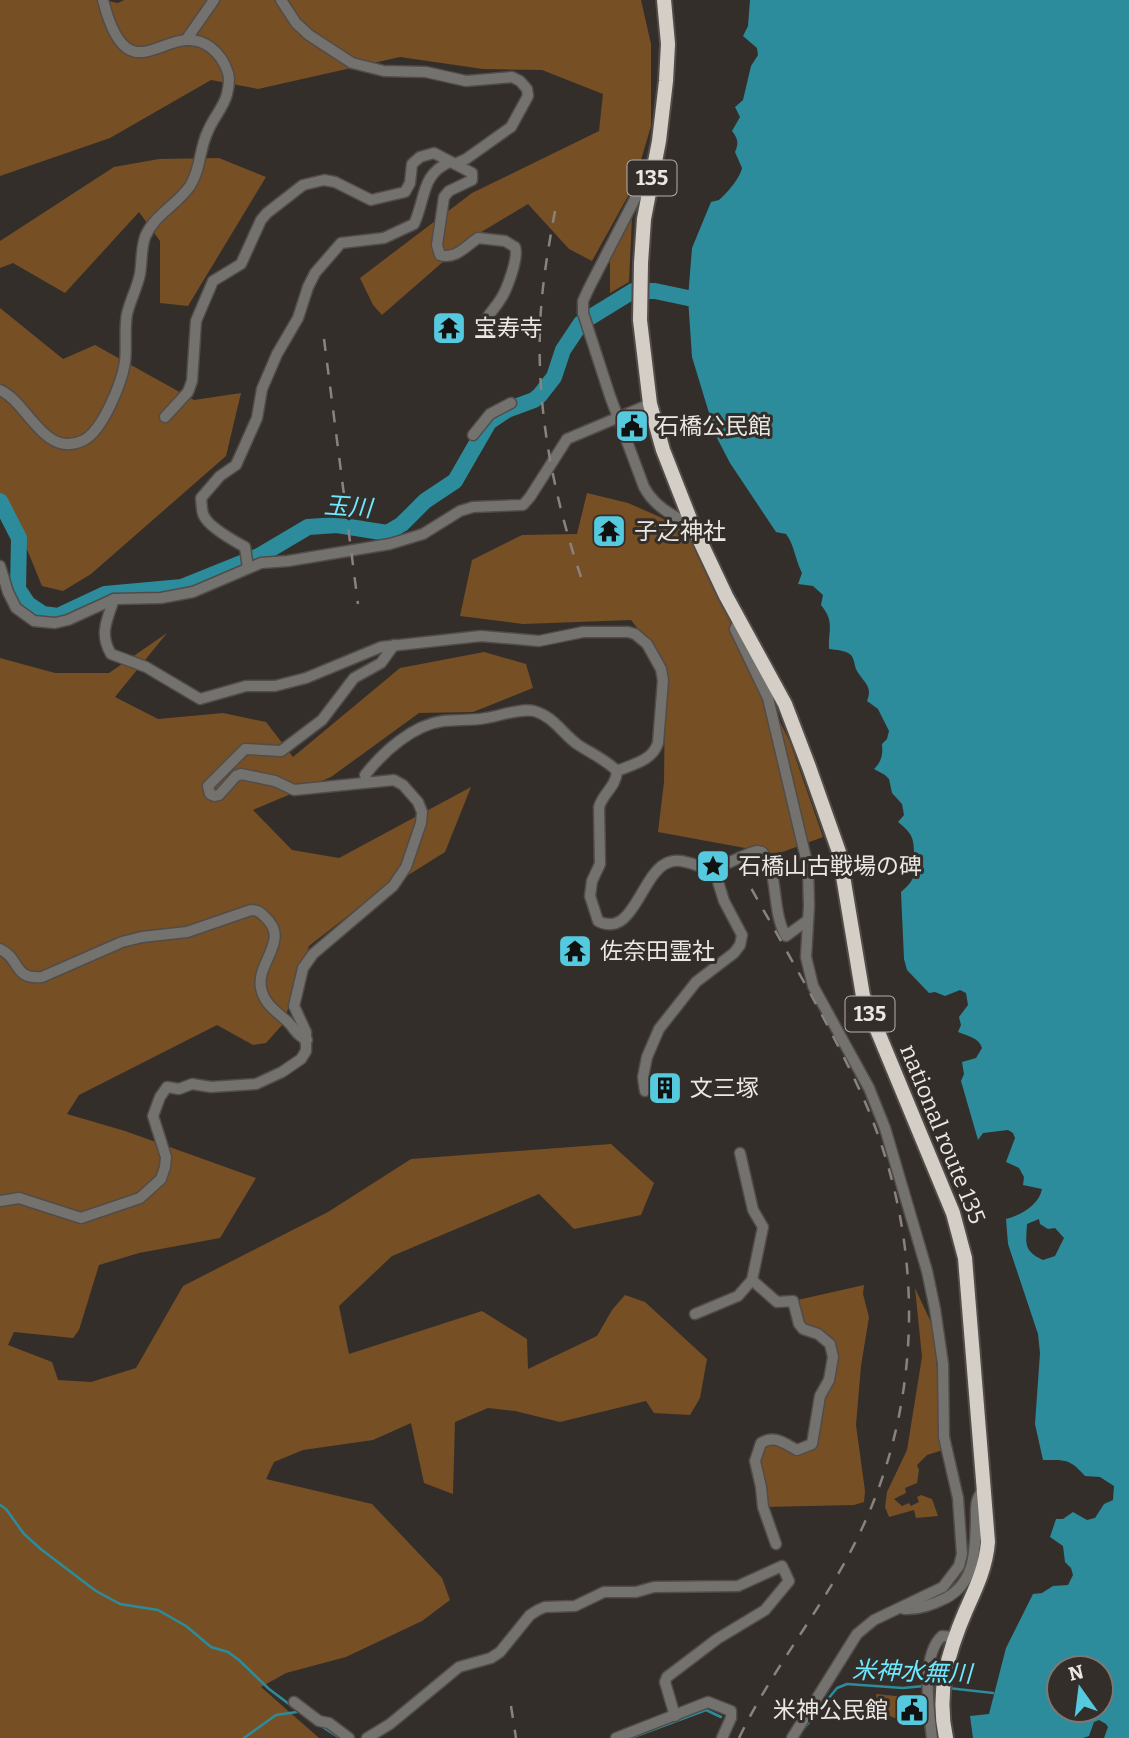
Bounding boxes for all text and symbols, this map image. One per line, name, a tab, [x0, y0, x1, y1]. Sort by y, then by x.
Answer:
road number: 135	[628, 160, 676, 196]
temple icon: 宝寿寺	[430, 309, 468, 347]
place label: 宝寿寺	[474, 314, 543, 342]
public building icon: 石橋公民館	[613, 407, 651, 445]
place label: 石橋公民館	[656, 412, 771, 440]
water label: 玉川	[323, 491, 376, 523]
temple icon: 子之神社	[590, 512, 628, 550]
place label: 子之神社	[634, 517, 726, 545]
place icon: 石橋山古戦場の碑	[694, 847, 732, 885]
place label: 石橋山古戦場の碑	[738, 852, 922, 880]
temple icon: 佐奈田霊社	[556, 932, 594, 970]
place label: 佐奈田霊社	[600, 937, 715, 965]
road number: 135	[846, 996, 894, 1032]
street label: national route 135	[894, 1040, 992, 1228]
building icon: 文三塚	[646, 1069, 684, 1107]
place label: 文三塚	[690, 1074, 759, 1102]
north arrow	[1045, 1654, 1115, 1724]
water label: 米神水無川	[852, 1656, 975, 1688]
text: N	[1066, 1660, 1086, 1686]
public building icon: 米神公民館	[893, 1691, 931, 1729]
place label: 米神公民館	[773, 1696, 888, 1724]

